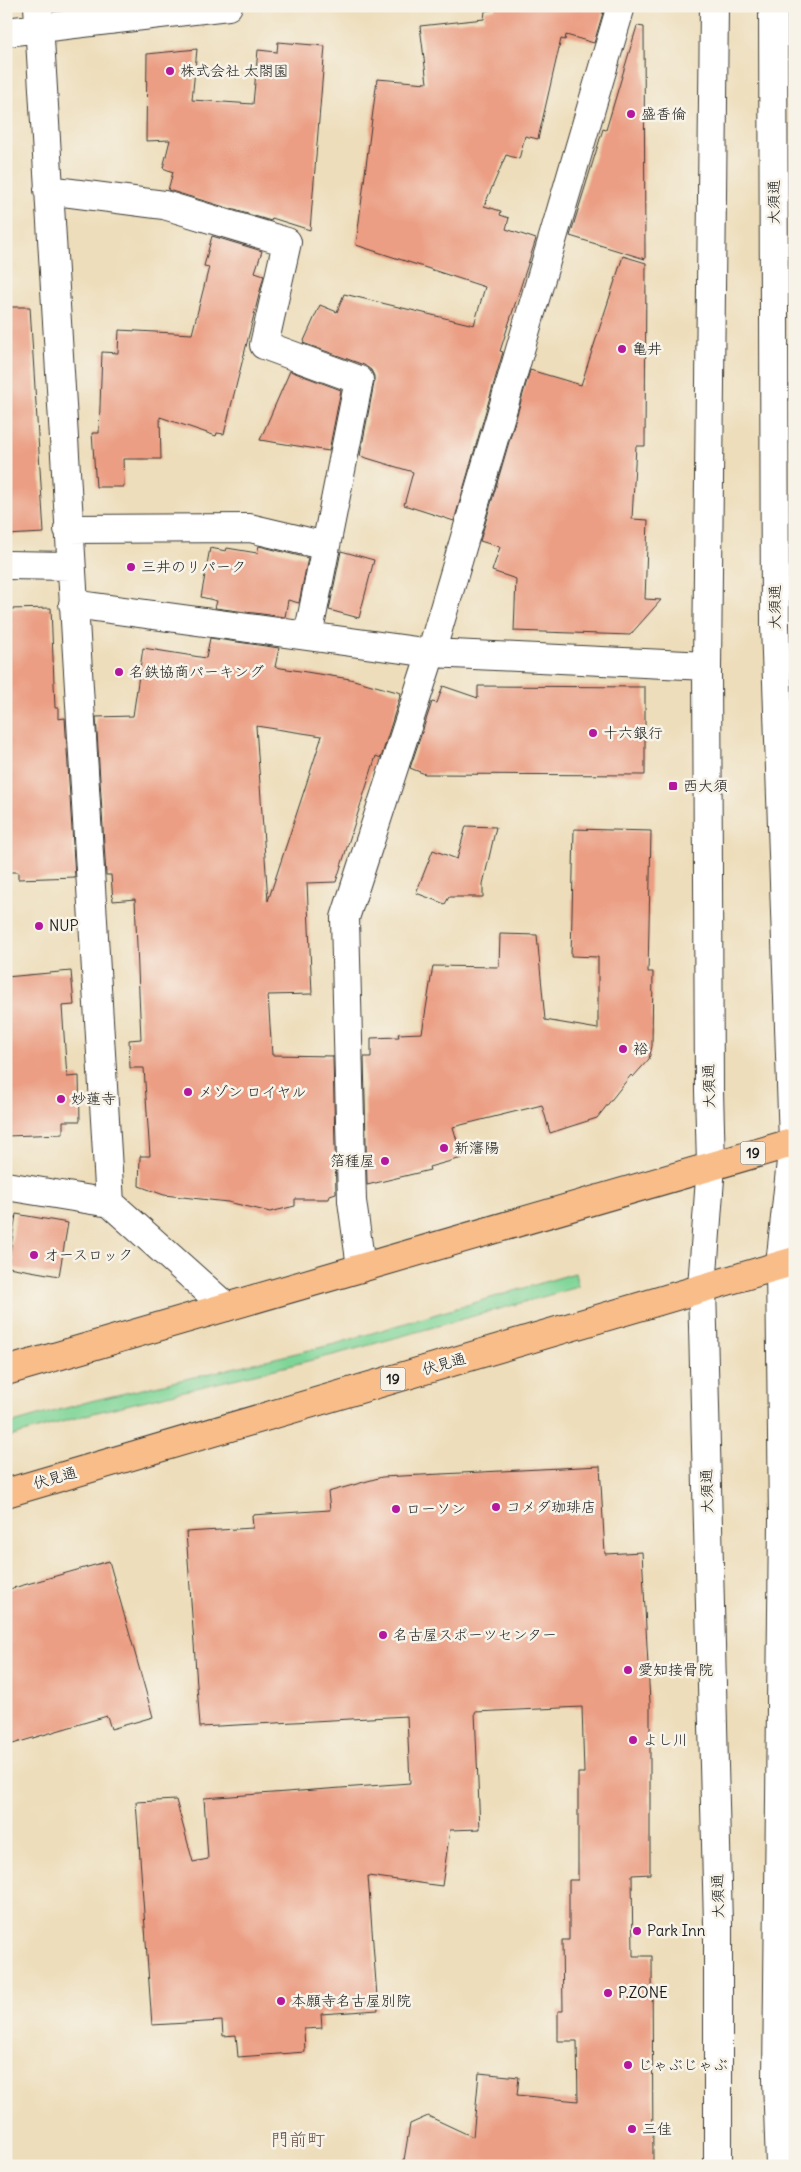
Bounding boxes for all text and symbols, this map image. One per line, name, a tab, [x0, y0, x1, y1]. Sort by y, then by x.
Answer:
place label: 株式会社 太閤園	[180, 61, 289, 80]
marker: 株式会社 太閤園	[164, 65, 176, 77]
place label: 盛香倫	[641, 104, 686, 123]
marker: 盛香倫	[625, 108, 637, 120]
street label: 大須通	[764, 179, 783, 225]
place label: 亀井	[632, 339, 662, 358]
marker: 亀井	[616, 343, 628, 355]
place label: 三井のリパーク	[141, 557, 246, 576]
marker: 三井のリパーク	[125, 561, 137, 573]
street label: 大須通	[765, 584, 784, 630]
place label: 名鉄協商パーキング	[129, 662, 264, 681]
marker: 名鉄協商パーキング	[113, 666, 125, 678]
place label: 十六銀行	[603, 723, 663, 742]
marker: 十六銀行	[587, 727, 599, 739]
place label: 西大須	[683, 776, 728, 795]
marker: 西大須	[667, 780, 679, 792]
place label: NUP	[49, 916, 79, 935]
marker: NUP	[33, 920, 45, 932]
place label: 裕	[633, 1039, 648, 1058]
marker: 裕	[617, 1043, 629, 1055]
street label: 大須通	[699, 1063, 718, 1109]
place label: メゾン ロイヤル	[198, 1082, 306, 1101]
marker: メゾン ロイヤル	[182, 1086, 194, 1098]
place label: 妙蓮寺	[71, 1089, 116, 1108]
marker: 妙蓮寺	[55, 1093, 67, 1105]
place label: 新瀋陽	[454, 1138, 499, 1157]
marker: 新瀋陽	[438, 1142, 450, 1154]
road number: 19	[740, 1142, 766, 1164]
place label: 箔種屋	[330, 1151, 375, 1170]
marker: 箔種屋	[379, 1155, 391, 1167]
place label: オースロック	[44, 1245, 133, 1264]
marker: オースロック	[28, 1249, 40, 1261]
street label: 伏見通	[420, 1348, 468, 1379]
road number: 19	[380, 1368, 406, 1390]
street label: 伏見通	[31, 1462, 79, 1493]
street label: 大須通	[697, 1468, 716, 1514]
place label: コメダ珈琲店	[506, 1497, 596, 1516]
place label: ローソン	[406, 1499, 466, 1518]
marker: コメダ珈琲店	[490, 1501, 502, 1513]
marker: ローソン	[390, 1503, 402, 1515]
place label: 名古屋スポーツセンター	[393, 1625, 557, 1644]
marker: 名古屋スポーツセンター	[377, 1629, 389, 1641]
place label: 愛知接骨院	[638, 1660, 713, 1679]
marker: 愛知接骨院	[622, 1664, 634, 1676]
place label: よし川	[643, 1730, 688, 1749]
marker: よし川	[627, 1734, 639, 1746]
street label: 大須通	[708, 1873, 727, 1919]
place label: Park Inn	[647, 1921, 706, 1940]
marker: Park Inn	[631, 1925, 643, 1937]
place label: P.ZONE	[618, 1983, 668, 2002]
marker: P.ZONE	[602, 1987, 614, 1999]
place label: 本願寺名古屋別院	[291, 1991, 411, 2010]
marker: 本願寺名古屋別院	[275, 1995, 287, 2007]
place label: じゃぶじゃぶ	[638, 2055, 728, 2074]
marker: じゃぶじゃぶ	[622, 2059, 634, 2071]
place label: 三佳	[642, 2119, 672, 2138]
marker: 三佳	[626, 2123, 638, 2135]
district label: 門前町	[271, 2128, 325, 2151]

